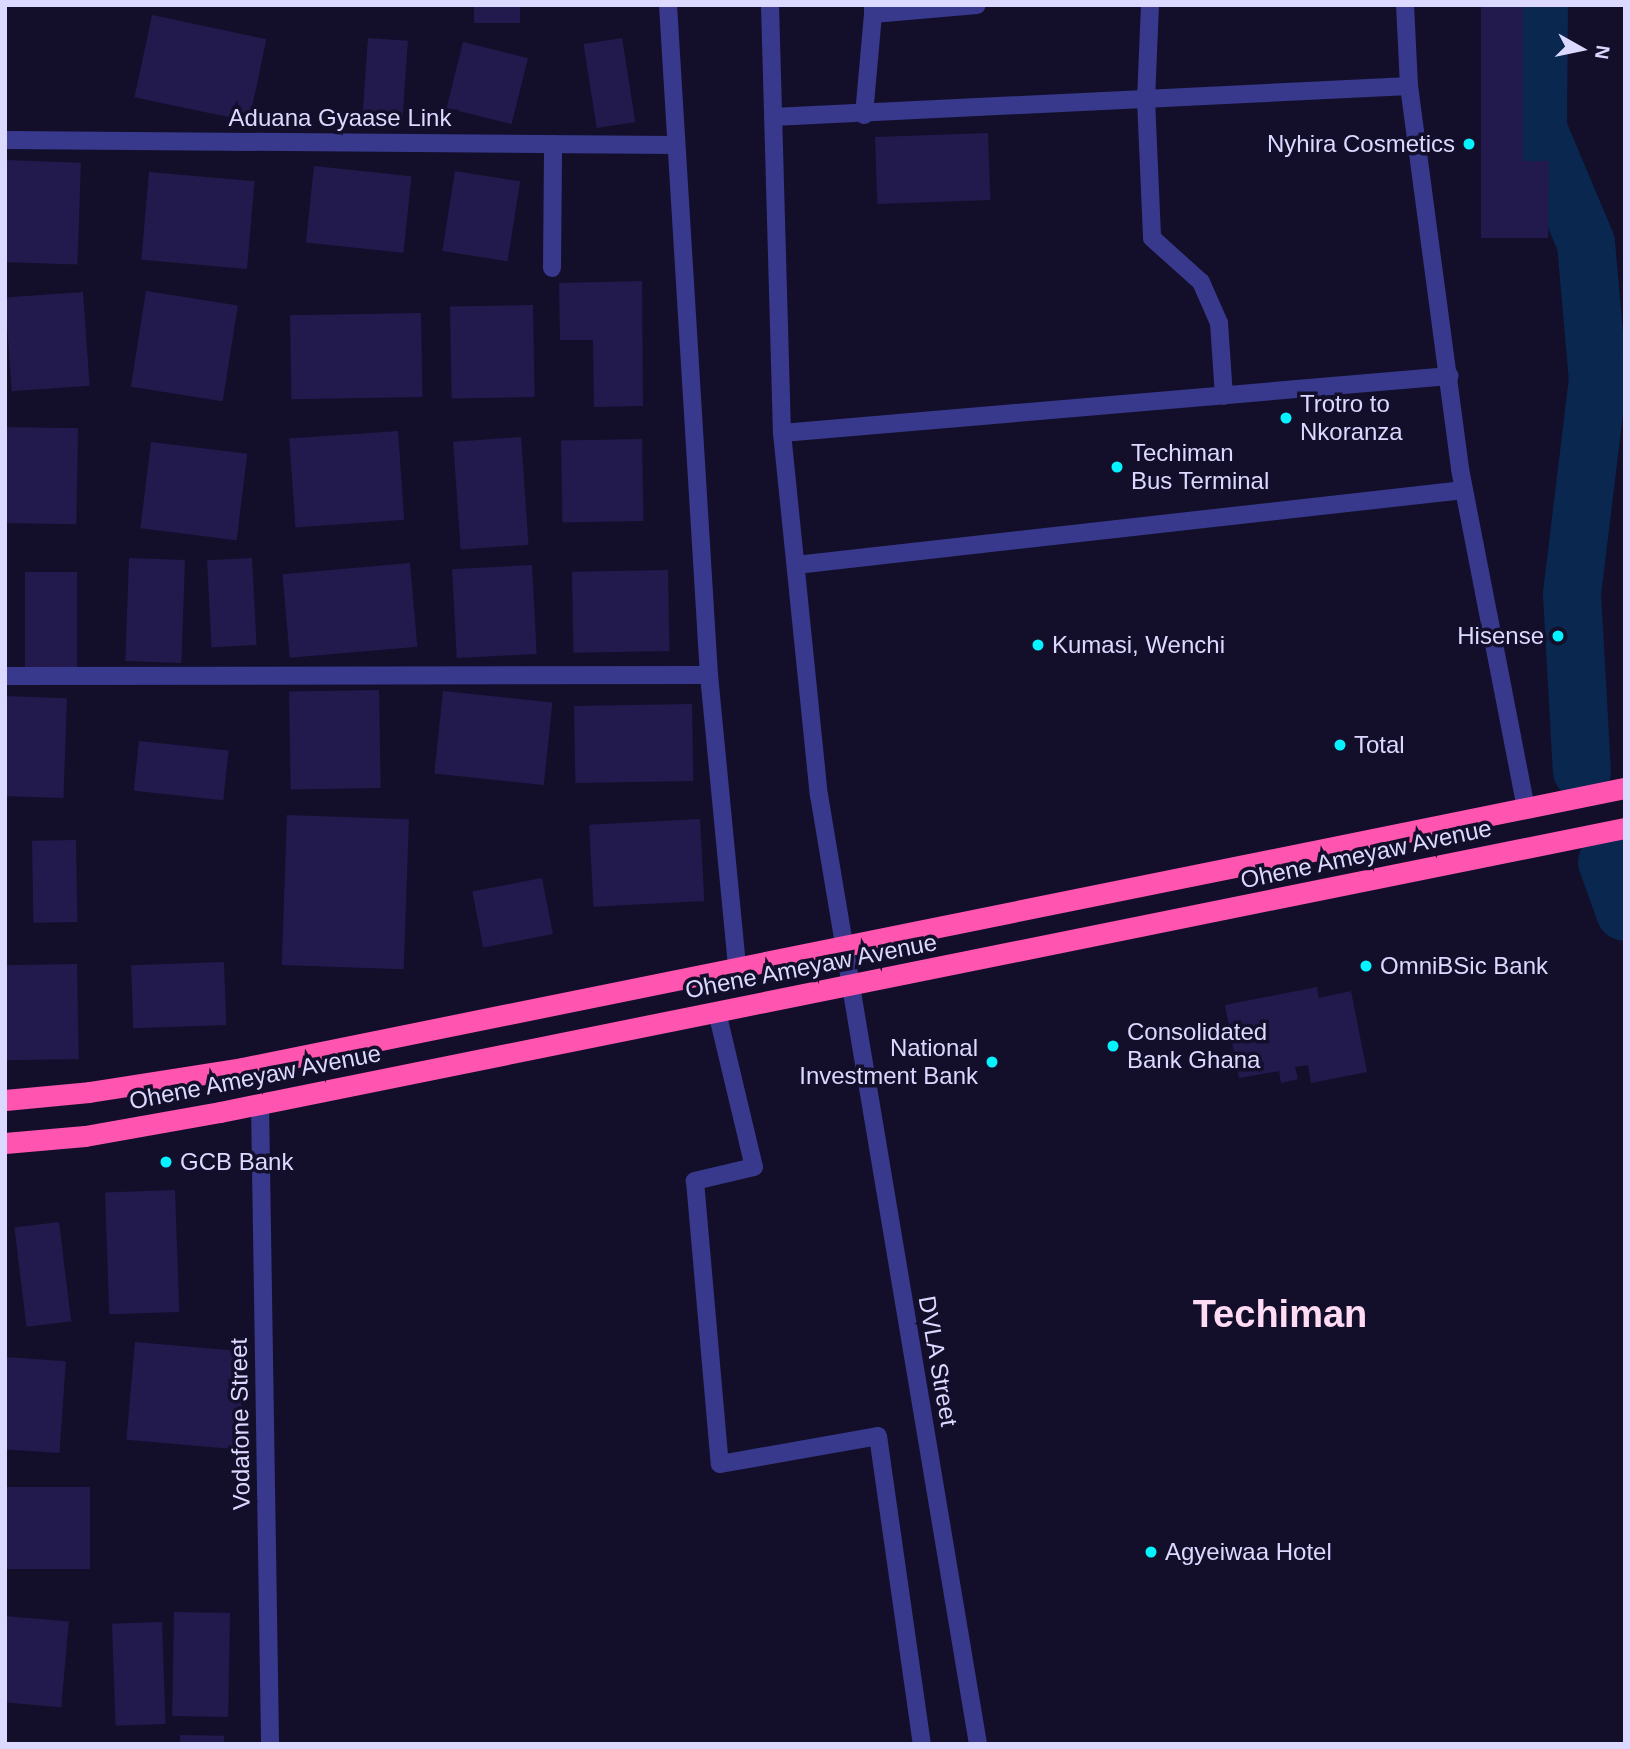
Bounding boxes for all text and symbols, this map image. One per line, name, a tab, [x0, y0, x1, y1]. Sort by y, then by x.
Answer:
north arrow	[1546, 14, 1616, 84]
text: N	[1591, 44, 1614, 61]
street label: Aduana Gyaase Link	[229, 104, 451, 132]
place label: Nyhira Cosmetics	[1267, 130, 1455, 158]
marker: Nyhira Cosmetics	[1461, 136, 1477, 152]
place label: Trotro to Nkoranza	[1300, 390, 1403, 446]
marker: Trotro to Nkoranza	[1278, 410, 1294, 426]
place label: Techiman Bus Terminal	[1131, 439, 1270, 495]
marker: Techiman Bus Terminal	[1109, 459, 1125, 475]
place label: Hisense	[1457, 622, 1544, 650]
marker: Hisense	[1550, 628, 1566, 644]
place label: Kumasi, Wenchi	[1052, 631, 1225, 659]
marker: Kumasi, Wenchi	[1030, 637, 1046, 653]
place label: Total	[1354, 731, 1405, 759]
marker: Total	[1332, 737, 1348, 753]
street label: Ohene Ameyaw Avenue	[1237, 813, 1495, 895]
street label: Ohene Ameyaw Avenue	[681, 927, 941, 1005]
place label: OmniBSic Bank	[1380, 952, 1548, 980]
marker: OmniBSic Bank	[1358, 958, 1374, 974]
place label: Consolidated Bank Ghana	[1127, 1018, 1267, 1074]
place label: National Investment Bank	[799, 1034, 978, 1090]
street label: Ohene Ameyaw Avenue	[125, 1038, 385, 1116]
marker: Consolidated Bank Ghana	[1105, 1038, 1121, 1054]
marker: National Investment Bank	[984, 1054, 1000, 1070]
place label: GCB Bank	[180, 1148, 293, 1176]
marker: GCB Bank	[158, 1154, 174, 1170]
district label: Techiman	[1193, 1292, 1367, 1338]
street label: DVLA Street	[912, 1293, 964, 1429]
street label: Vodafone Street	[224, 1338, 256, 1510]
place label: Agyeiwaa Hotel	[1165, 1538, 1332, 1566]
marker: Agyeiwaa Hotel	[1143, 1544, 1159, 1560]

